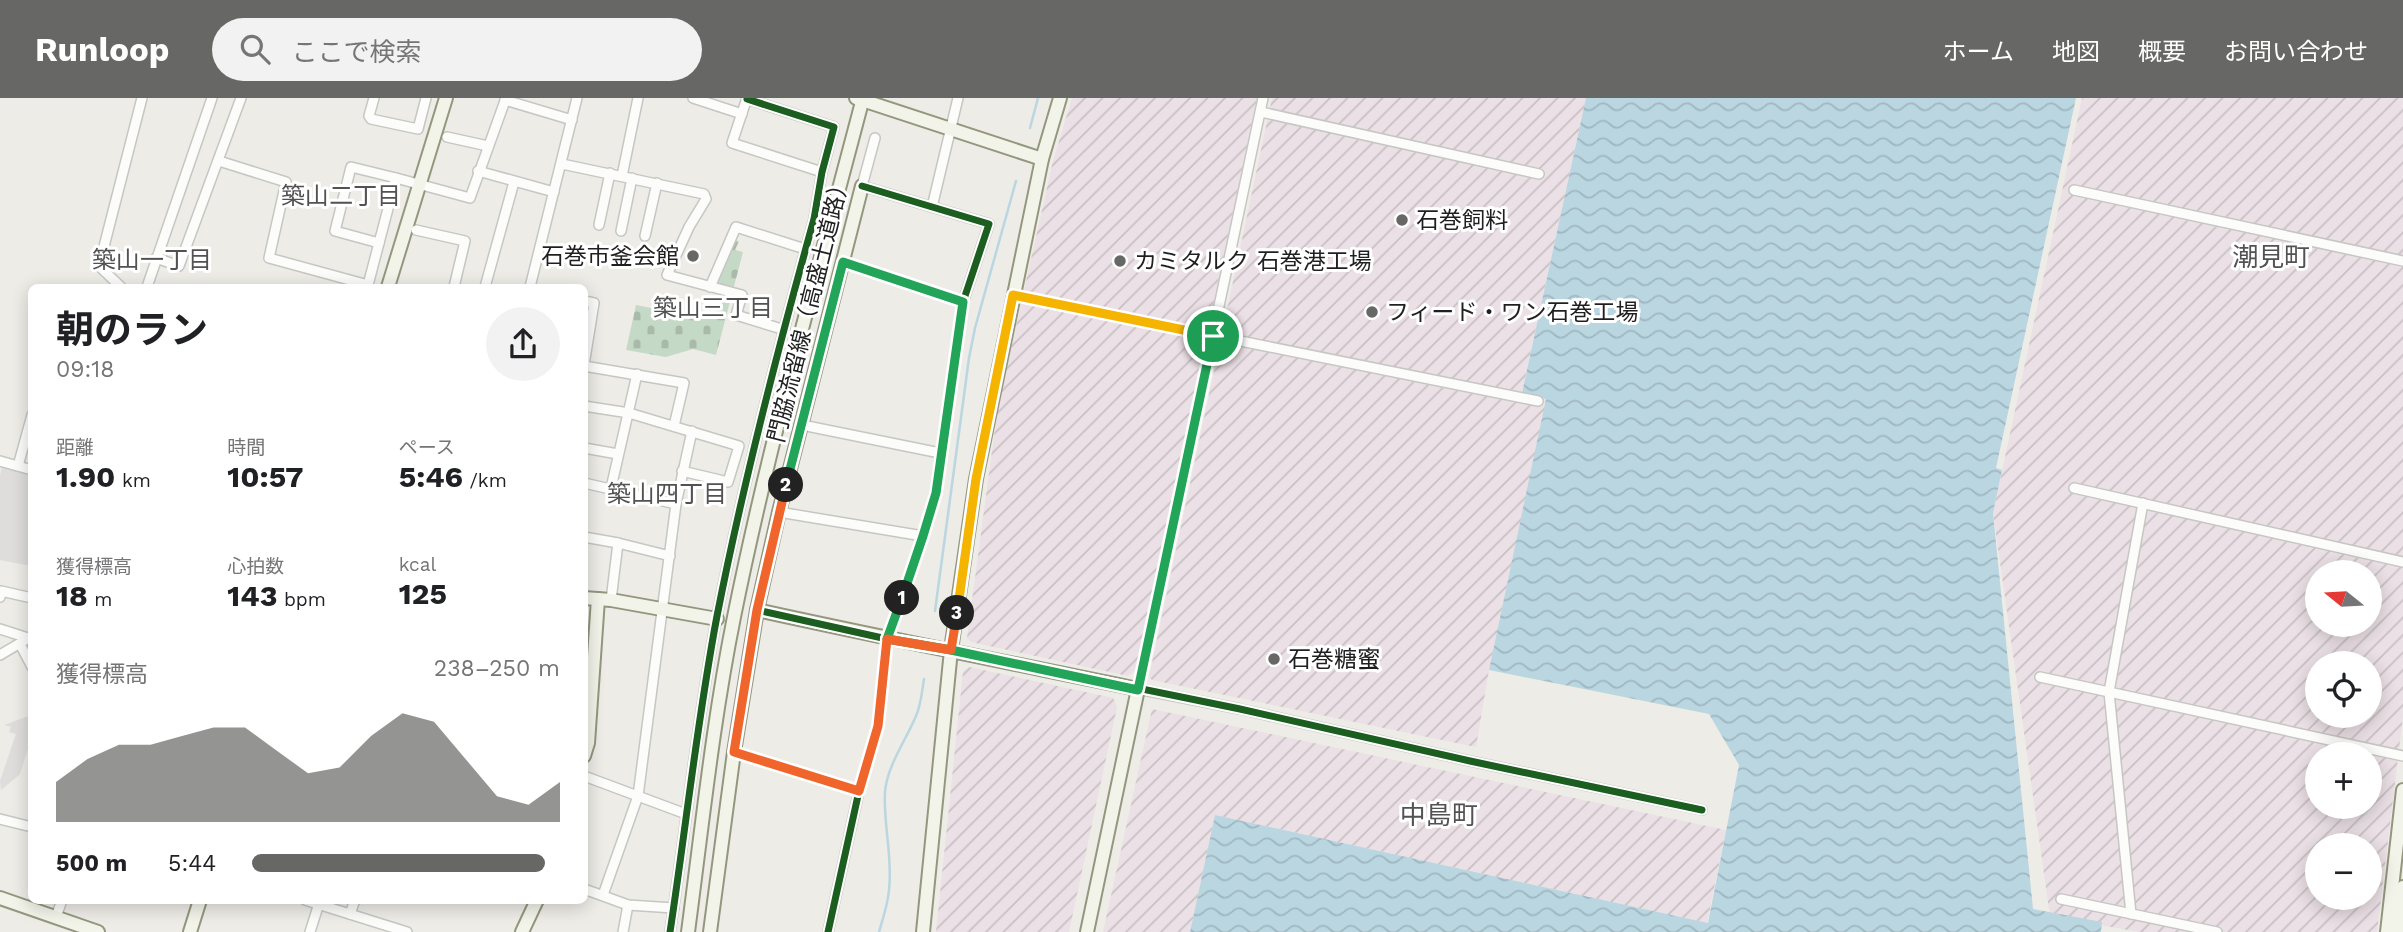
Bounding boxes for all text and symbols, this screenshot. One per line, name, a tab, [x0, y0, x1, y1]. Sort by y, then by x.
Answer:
search box	[212, 18, 702, 81]
text: Runloop	[35, 30, 170, 69]
icon: search	[236, 30, 274, 68]
text: ここで検索	[292, 37, 422, 67]
text: ホーム	[1943, 38, 2014, 66]
text: 地図	[2052, 38, 2100, 66]
text: 概要	[2138, 38, 2186, 66]
text: お問い合わせ	[2224, 38, 2368, 66]
street label: 門脇流留線（高盛土道路）	[763, 171, 855, 445]
district label: 築山二丁目	[281, 182, 401, 210]
place label: 石巻飼料	[1416, 207, 1508, 234]
marker: 石巻飼料	[1394, 212, 1410, 228]
district label: 潮見町	[2232, 242, 2310, 272]
place label: 石巻市釜会館	[541, 243, 679, 270]
district label: 築山一丁目	[92, 246, 212, 274]
marker: 石巻市釜会館	[685, 248, 701, 264]
place label: カミタルク 石巻港工場	[1134, 248, 1372, 275]
marker: カミタルク 石巻港工場	[1112, 253, 1128, 269]
district label: 築山三丁目	[653, 294, 773, 322]
place label: フィード・ワン石巻工場	[1386, 299, 1639, 326]
marker: フィード・ワン石巻工場	[1364, 304, 1380, 320]
pin	[1183, 306, 1243, 366]
button: share	[486, 307, 560, 381]
text: 朝のラン	[56, 308, 208, 352]
icon: arrive	[1194, 317, 1232, 355]
text: 09:18	[56, 356, 114, 383]
text: 距離	[56, 436, 94, 459]
text: 時間	[227, 436, 265, 459]
text: ペース	[399, 436, 455, 459]
text: 1.90	[56, 459, 115, 494]
text: 10:57	[227, 459, 303, 494]
text: 5:46	[399, 459, 463, 494]
pin: 2	[768, 468, 804, 502]
text: km	[115, 469, 151, 492]
text: /km	[463, 469, 507, 492]
text: 2	[780, 473, 791, 496]
district label: 築山四丁目	[607, 480, 727, 508]
text: kcal	[399, 553, 436, 576]
text: 獲得標高	[56, 555, 132, 578]
text: 心拍数	[227, 555, 284, 578]
north arrow	[2305, 560, 2382, 637]
map controls	[2305, 560, 2382, 910]
text: 125	[399, 576, 447, 611]
text: 18	[56, 578, 88, 613]
text: 143	[227, 578, 277, 613]
pin: 1	[884, 580, 920, 616]
text: 1	[897, 586, 906, 609]
text: m	[88, 588, 112, 611]
text: bpm	[277, 588, 326, 611]
pin: 3	[940, 596, 974, 630]
text: 3	[951, 601, 962, 624]
place label: 石巻糖蜜	[1288, 646, 1380, 673]
marker: 石巻糖蜜	[1266, 651, 1282, 667]
button: locate	[2305, 651, 2382, 728]
text: 238–250 m	[434, 655, 560, 682]
text: 獲得標高	[56, 661, 148, 688]
button: +	[2305, 742, 2382, 819]
district label: 中島町	[1400, 800, 1478, 830]
button: −	[2305, 833, 2382, 910]
text: 500 m	[56, 850, 127, 877]
text: 5:44	[168, 850, 216, 877]

